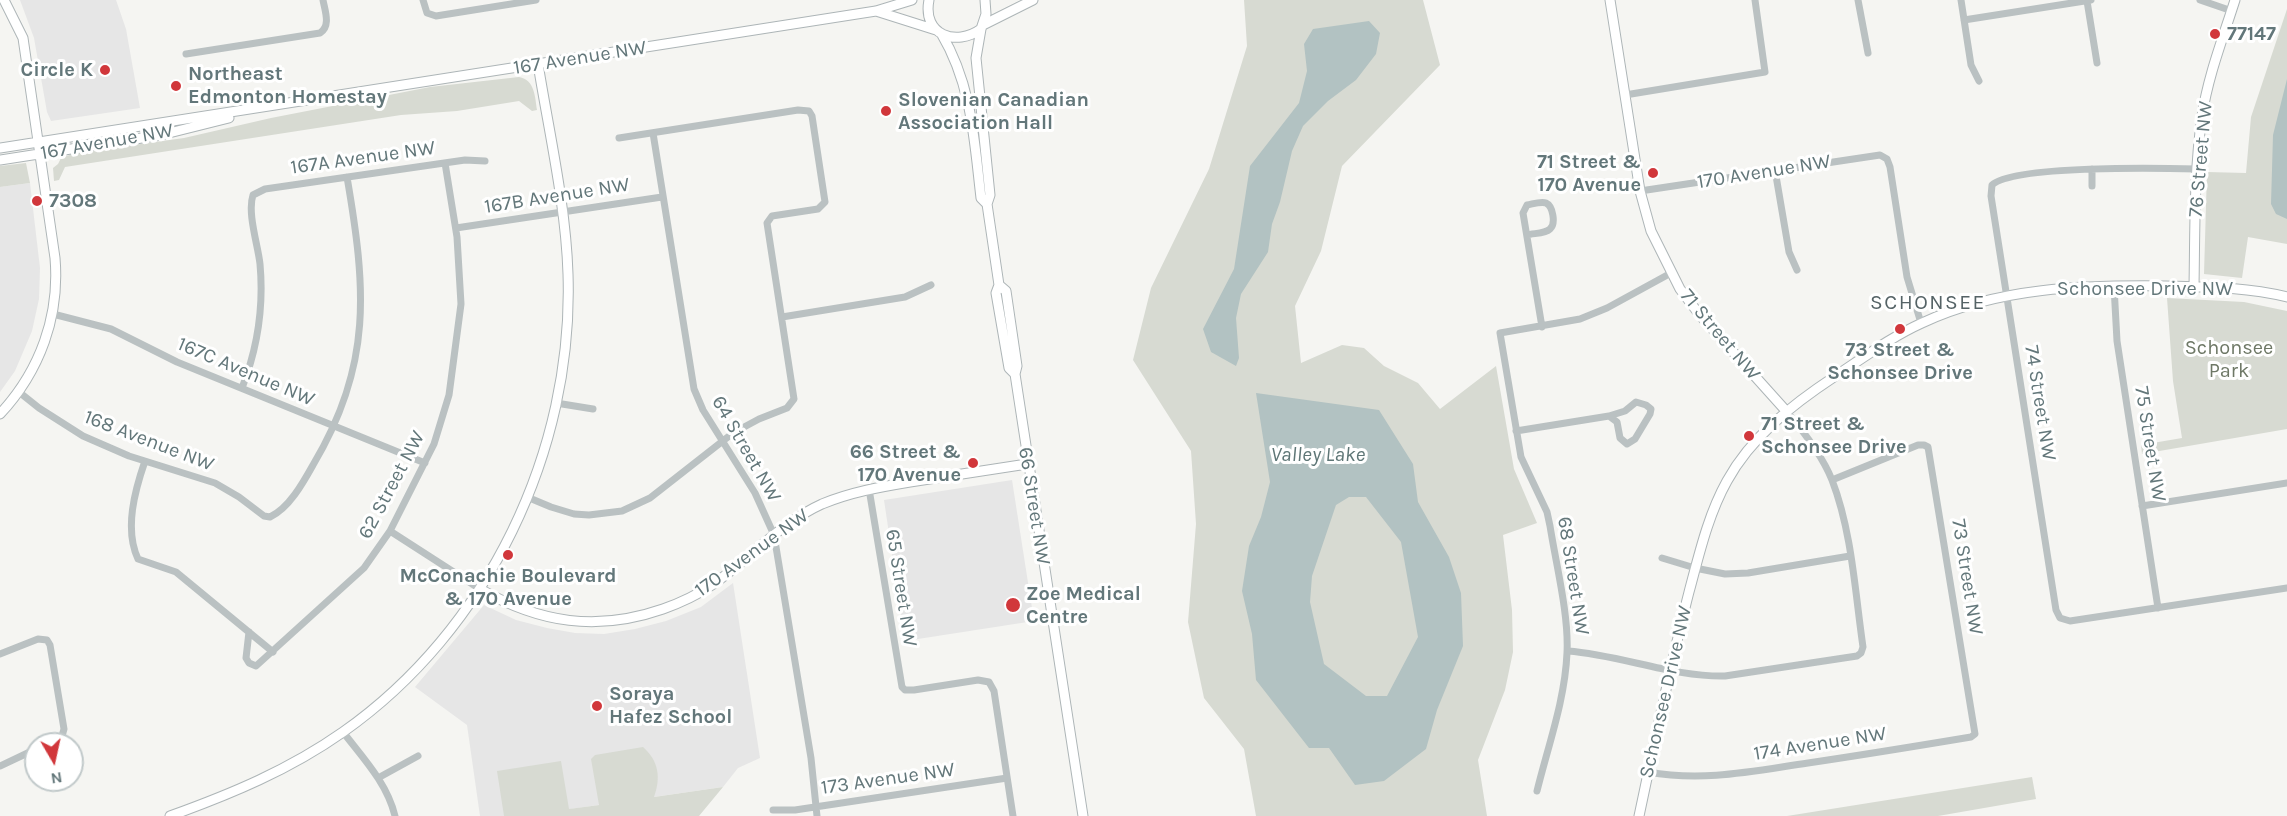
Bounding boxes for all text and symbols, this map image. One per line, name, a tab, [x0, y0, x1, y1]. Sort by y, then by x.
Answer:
place label: 77147	[2227, 22, 2276, 46]
marker: 77147	[2208, 27, 2222, 41]
street label: 167 Avenue NW	[512, 36, 648, 80]
place label: Circle K	[21, 58, 93, 82]
place label: Northeast Edmonton Homestay	[188, 62, 387, 109]
marker: Circle K	[98, 63, 112, 77]
marker: Northeast Edmonton Homestay	[169, 79, 183, 93]
place label: Slovenian Canadian Association Hall	[898, 88, 1089, 135]
street label: 76 Street NW	[2184, 100, 2218, 218]
marker: Slovenian Canadian Association Hall	[879, 104, 893, 118]
street label: 167 Avenue NW	[39, 119, 175, 165]
street label: 167A Avenue NW	[289, 136, 437, 180]
place label: 71 Street & 170 Avenue	[1537, 150, 1641, 197]
street label: 170 Avenue NW	[1696, 150, 1832, 194]
marker: 71 Street & 170 Avenue	[1646, 166, 1660, 180]
street label: 167B Avenue NW	[483, 173, 631, 219]
place label: 7308	[49, 189, 97, 213]
marker: 7308	[30, 194, 44, 208]
street label: Schonsee Drive NW	[2057, 277, 2233, 301]
street label: 71 Street NW	[1675, 284, 1765, 386]
district label: SCHONSEE	[1870, 290, 1986, 316]
marker: 73 Street & Schonsee Drive	[1893, 322, 1907, 336]
street label: 167C Avenue NW	[174, 332, 318, 412]
park label: Schonsee Park	[2185, 336, 2273, 383]
place label: 73 Street & Schonsee Drive	[1827, 338, 1973, 385]
street label: 74 Street NW	[2019, 344, 2061, 462]
street label: 75 Street NW	[2129, 385, 2171, 503]
street label: 64 Street NW	[706, 392, 786, 506]
street label: 168 Avenue NW	[81, 405, 217, 477]
place label: 71 Street & Schonsee Drive	[1761, 412, 1907, 459]
street label: 62 Street NW	[353, 427, 431, 543]
marker: 71 Street & Schonsee Drive	[1742, 429, 1756, 443]
place label: 66 Street & 170 Avenue	[850, 440, 961, 487]
water label: Valley Lake	[1271, 442, 1365, 468]
street label: 66 Street NW	[1013, 445, 1055, 567]
marker: 66 Street & 170 Avenue	[966, 456, 980, 470]
street label: 170 Avenue NW	[690, 504, 814, 602]
street label: 68 Street NW	[1552, 515, 1594, 637]
street label: 73 Street NW	[1946, 517, 1988, 637]
street label: 65 Street NW	[880, 528, 922, 648]
marker: McConachie Boulevard & 170 Avenue	[501, 548, 515, 562]
place label: McConachie Boulevard & 170 Avenue	[399, 564, 617, 611]
place label: Zoe Medical Centre	[1026, 582, 1141, 629]
marker: Zoe Medical Centre	[1004, 596, 1022, 614]
street label: Schonsee Drive NW	[1634, 603, 1698, 781]
place label: Soraya Hafez School	[609, 682, 732, 729]
marker: Soraya Hafez School	[590, 699, 604, 713]
street label: 174 Avenue NW	[1752, 722, 1888, 766]
north arrow	[24, 732, 84, 792]
street label: 173 Avenue NW	[820, 758, 956, 800]
text: N	[49, 768, 64, 789]

